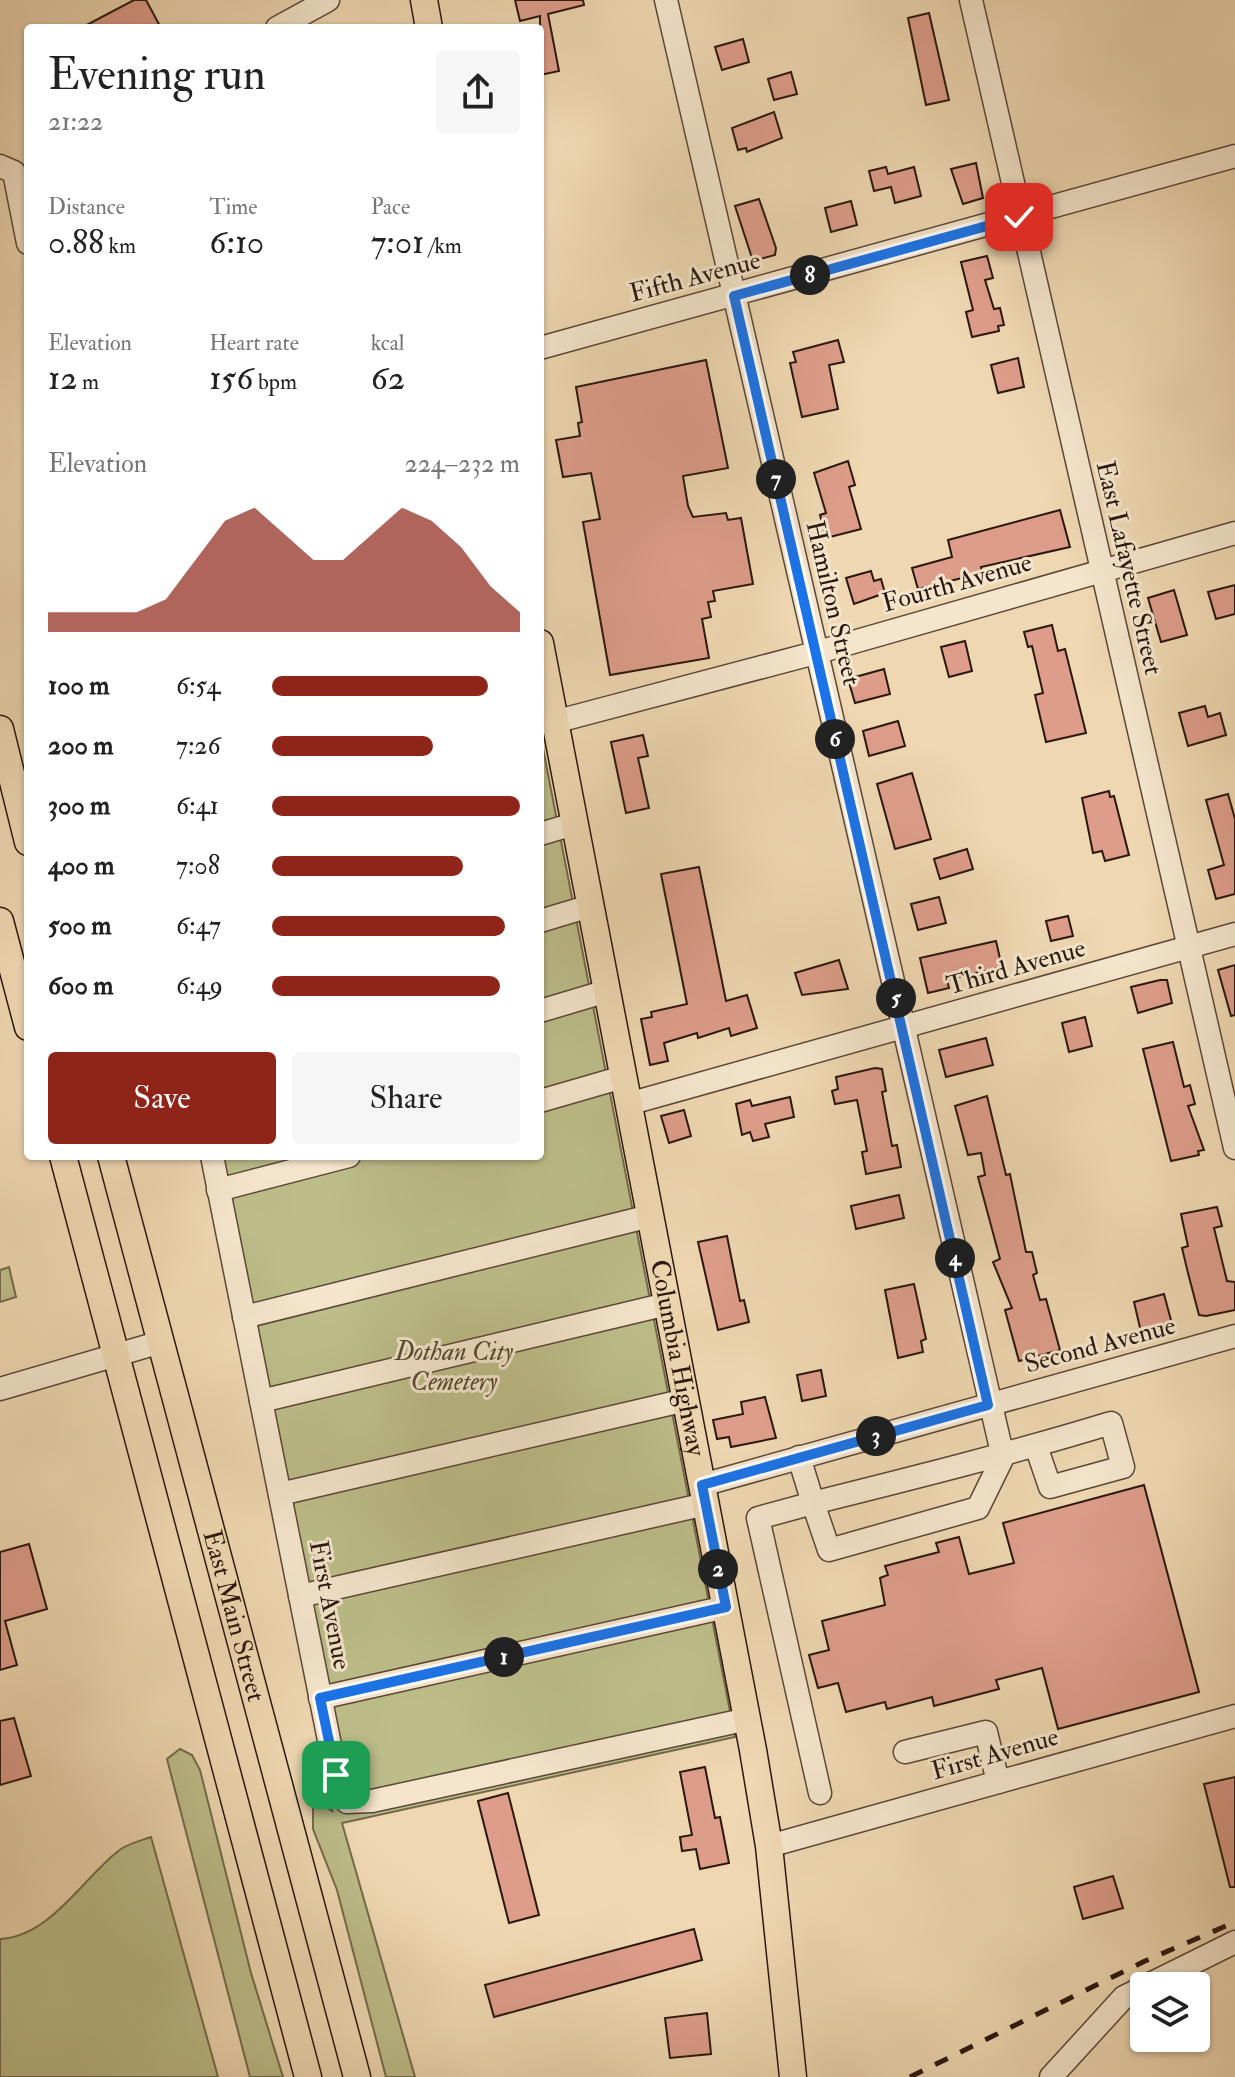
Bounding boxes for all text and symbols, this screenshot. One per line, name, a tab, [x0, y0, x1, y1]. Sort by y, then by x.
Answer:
text: Evening run	[48, 48, 266, 103]
button: share	[436, 50, 520, 134]
text: 21:22	[48, 106, 103, 138]
pin	[985, 183, 1053, 251]
text: Distance	[48, 193, 125, 221]
text: Time	[209, 193, 257, 221]
text: Pace	[371, 193, 410, 221]
icon: check	[997, 195, 1041, 239]
text: 0.88	[48, 221, 104, 264]
text: 6:10	[209, 221, 264, 264]
text: 7:01	[371, 221, 424, 264]
text: km	[104, 232, 136, 260]
text: /km	[424, 232, 462, 260]
street label: Fifth Avenue	[626, 244, 764, 310]
pin: 8	[790, 255, 830, 295]
text: 8	[805, 261, 815, 289]
text: Elevation	[48, 329, 132, 357]
text: Heart rate	[209, 329, 299, 357]
text: kcal	[371, 329, 404, 357]
text: 12	[48, 357, 77, 400]
text: 156	[209, 357, 253, 400]
text: 62	[371, 357, 405, 400]
text: m	[77, 368, 99, 396]
text: bpm	[253, 368, 297, 396]
text: Elevation	[48, 448, 147, 480]
text: 224–232 m	[404, 448, 520, 480]
street label: East Lafayette Street	[1089, 458, 1169, 678]
pin: 7	[756, 459, 796, 499]
text: 7	[771, 465, 781, 493]
street label: Hamilton Street	[799, 518, 867, 688]
street label: Fourth Avenue	[878, 546, 1036, 620]
text: 100 m	[48, 670, 109, 702]
text: 6:54	[176, 670, 220, 702]
pin: 6	[815, 719, 855, 759]
text: 6	[829, 725, 841, 753]
text: 200 m	[48, 730, 113, 762]
text: 7:26	[176, 730, 221, 762]
text: 300 m	[48, 790, 110, 822]
text: 6:41	[176, 790, 219, 822]
text: 400 m	[48, 850, 114, 882]
text: 7:08	[176, 850, 220, 882]
text: 500 m	[48, 910, 112, 942]
text: 6:47	[176, 910, 221, 942]
street label: Third Avenue	[943, 932, 1089, 1002]
text: 600 m	[48, 970, 113, 1002]
text: 6:49	[176, 970, 223, 1002]
pin: 5	[876, 978, 916, 1018]
text: 5	[891, 984, 901, 1012]
button: Save	[48, 1052, 276, 1144]
button: Share	[292, 1052, 520, 1144]
pin: 4	[935, 1238, 975, 1278]
text: 4	[949, 1244, 961, 1272]
street label: Columbia Highway	[643, 1257, 712, 1459]
street label: Second Avenue	[1021, 1309, 1179, 1381]
park label: Dothan City Cemetery	[394, 1336, 513, 1398]
pin: 3	[856, 1416, 896, 1456]
text: 3	[872, 1422, 880, 1450]
street label: East Main Street	[196, 1526, 272, 1705]
street label: First Avenue	[302, 1538, 358, 1672]
pin: 2	[698, 1549, 738, 1589]
text: 2	[712, 1555, 724, 1583]
pin: 1	[484, 1637, 524, 1677]
text: 1	[500, 1643, 508, 1671]
street label: First Avenue	[928, 1721, 1062, 1787]
pin	[302, 1741, 370, 1809]
icon: arrive	[314, 1753, 358, 1797]
map controls	[1130, 1972, 1210, 2052]
button: layers	[1130, 1972, 1210, 2052]

